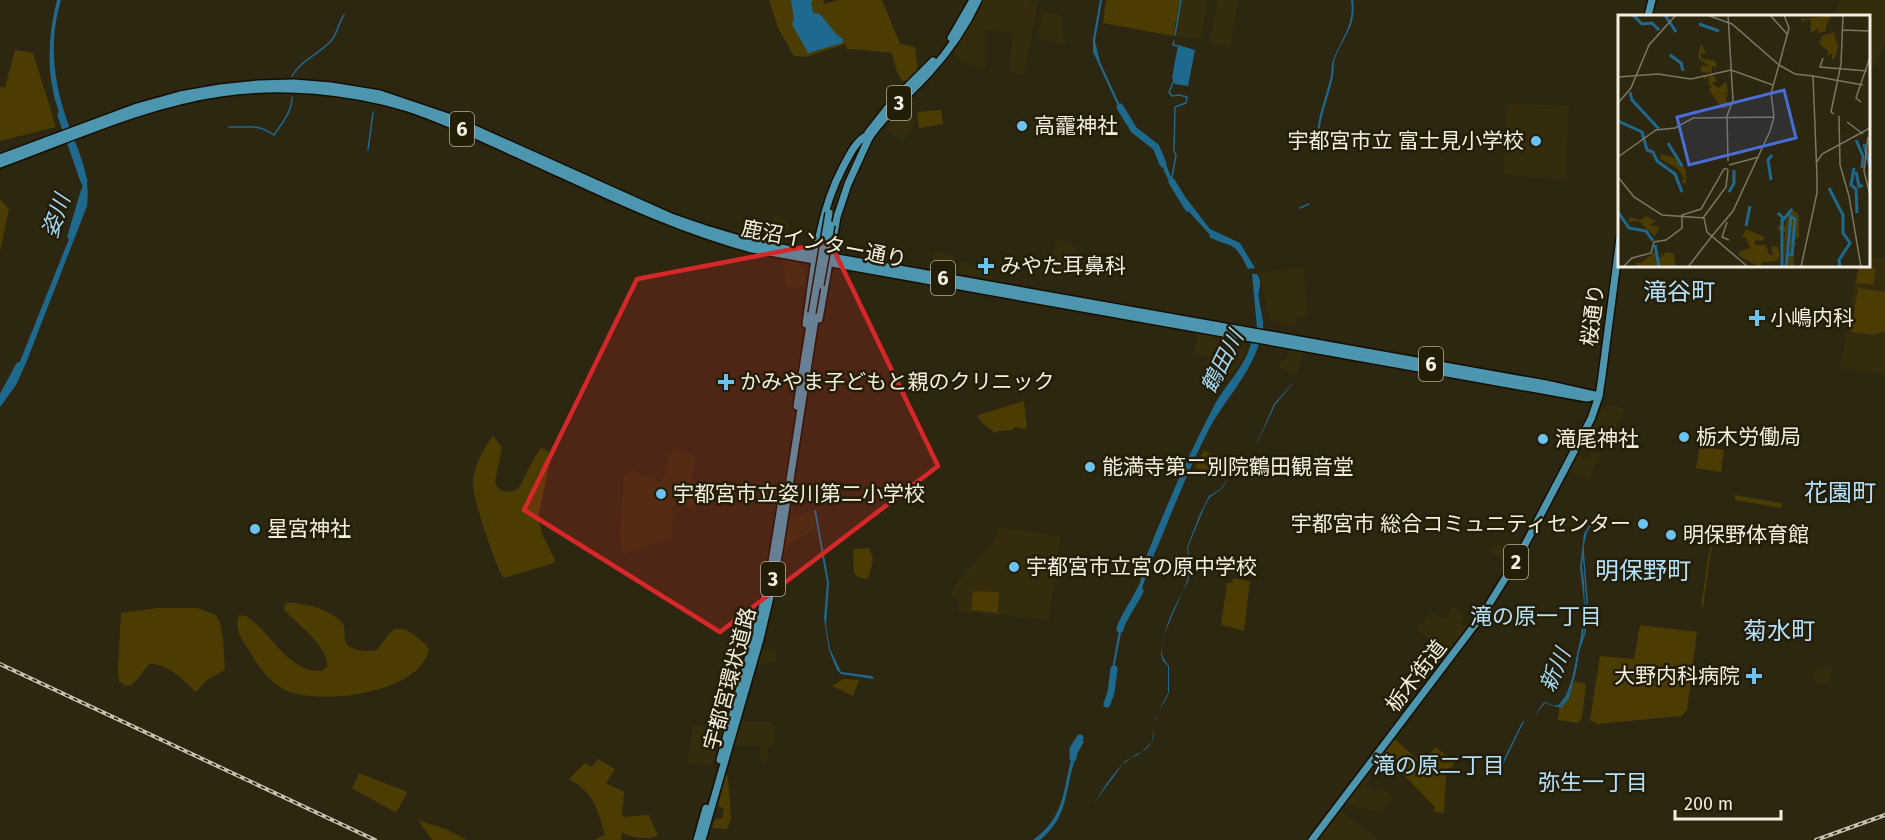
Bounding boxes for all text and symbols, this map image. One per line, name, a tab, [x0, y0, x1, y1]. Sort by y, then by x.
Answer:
inset map	[1618, 15, 1870, 267]
road number: 3	[887, 86, 911, 120]
road number: 6	[450, 112, 474, 146]
place label: 高靇神社	[1034, 113, 1118, 139]
marker: 高靇神社	[1015, 119, 1029, 133]
place label: 宇都宮市立 富士見小学校	[1287, 128, 1524, 154]
marker: 宇都宮市立 富士見小学校	[1529, 134, 1543, 148]
water label: 姿川	[36, 189, 77, 241]
street label: 鹿沼インター通り	[739, 215, 909, 273]
place label: みやた耳鼻科	[1000, 253, 1126, 279]
marker: みやた耳鼻科	[977, 257, 995, 275]
road number: 6	[931, 261, 955, 295]
district label: 滝谷町	[1643, 278, 1715, 306]
street label: 桜通り	[1576, 282, 1610, 348]
place label: 小嶋内科	[1770, 305, 1854, 331]
marker: 小嶋内科	[1748, 309, 1766, 327]
water label: 鶴田川	[1195, 325, 1250, 398]
road number: 6	[1419, 347, 1443, 381]
place label: かみやま子どもと親のクリニック	[740, 369, 1055, 395]
marker: かみやま子どもと親のクリニック	[717, 373, 735, 391]
place label: 栃木労働局	[1696, 424, 1801, 450]
place label: 滝尾神社	[1555, 426, 1639, 452]
marker: 栃木労働局	[1677, 430, 1691, 444]
marker: 滝尾神社	[1536, 432, 1550, 446]
place label: 能満寺第二別院鶴田観音堂	[1102, 454, 1354, 480]
marker: 能満寺第二別院鶴田観音堂	[1083, 460, 1097, 474]
district label: 花園町	[1804, 479, 1876, 507]
place label: 宇都宮市立姿川第二小学校	[673, 481, 925, 507]
marker: 宇都宮市立姿川第二小学校	[654, 487, 668, 501]
place label: 宇都宮市 総合コミュニティセンター	[1291, 511, 1631, 537]
place label: 星宮神社	[267, 516, 351, 542]
marker: 宇都宮市 総合コミュニティセンター	[1636, 517, 1650, 531]
marker: 星宮神社	[248, 522, 262, 536]
place label: 明保野体育館	[1683, 522, 1809, 548]
marker: 明保野体育館	[1664, 528, 1678, 542]
road number: 2	[1504, 545, 1528, 579]
place label: 宇都宮市立宮の原中学校	[1026, 554, 1257, 580]
district label: 明保野町	[1595, 557, 1691, 585]
marker: 宇都宮市立宮の原中学校	[1007, 560, 1021, 574]
road number: 3	[761, 562, 785, 596]
district label: 滝の原一丁目	[1470, 603, 1602, 630]
street label: 宇都宮環状道路	[698, 605, 762, 753]
district label: 菊水町	[1743, 617, 1815, 645]
street label: 栃木街道	[1380, 635, 1452, 717]
water label: 新川	[1534, 643, 1577, 696]
place label: 大野内科病院	[1614, 663, 1740, 689]
marker: 大野内科病院	[1745, 667, 1763, 685]
district label: 滝の原二丁目	[1373, 752, 1505, 779]
district label: 弥生一丁目	[1538, 769, 1648, 796]
scale bar	[1675, 783, 1782, 821]
text: 200 m	[1684, 793, 1733, 815]

